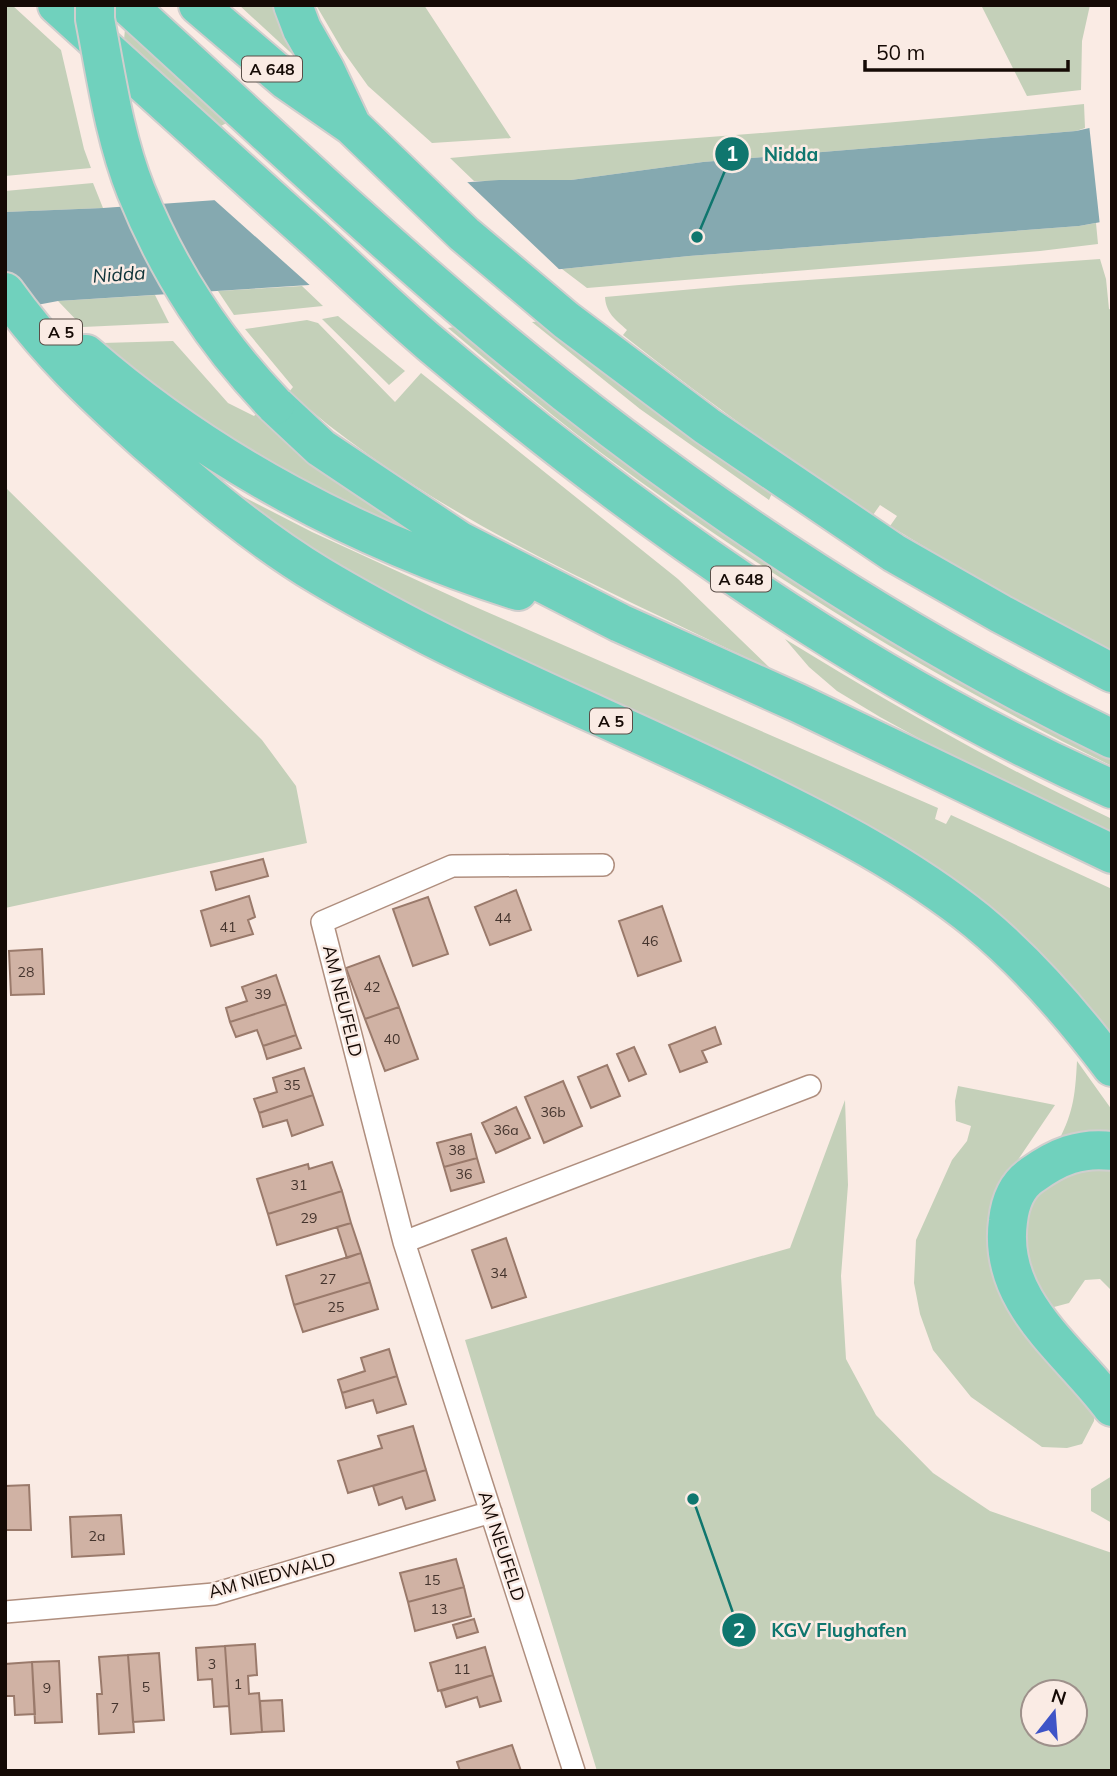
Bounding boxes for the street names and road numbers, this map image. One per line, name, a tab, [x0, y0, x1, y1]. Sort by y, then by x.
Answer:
road number: A 648	[242, 57, 302, 82]
road number: A 5	[40, 320, 82, 344]
road number: A 648	[711, 566, 771, 592]
road number: A 5	[590, 708, 632, 734]
street label: AM NEUFELD	[318, 943, 368, 1059]
street label: AM NEUFELD	[473, 1488, 531, 1604]
street label: AM NIEDWALD	[206, 1547, 338, 1603]

